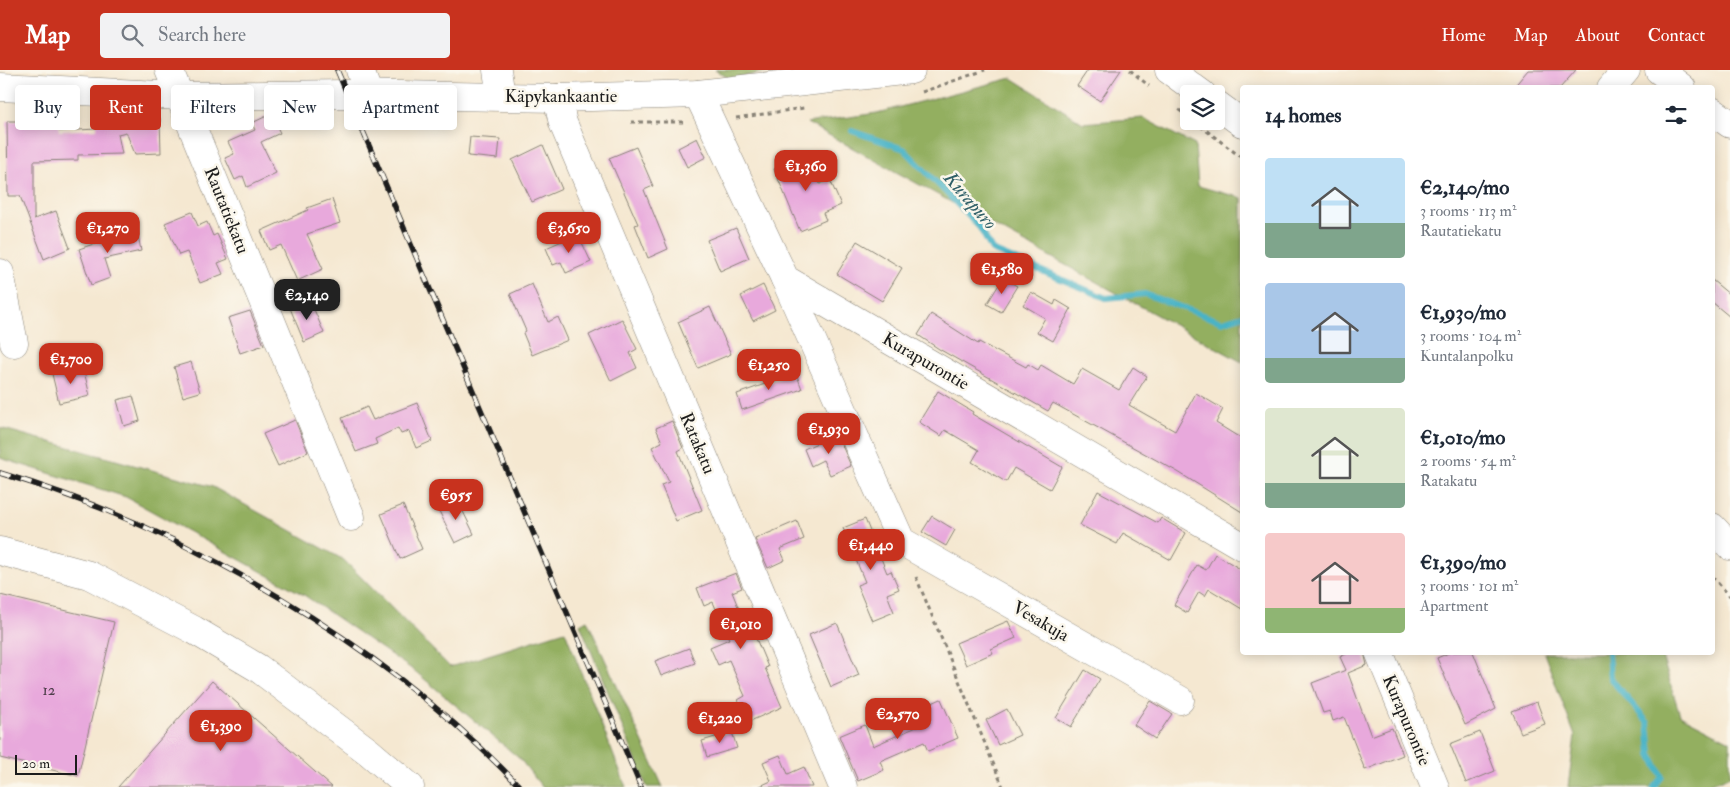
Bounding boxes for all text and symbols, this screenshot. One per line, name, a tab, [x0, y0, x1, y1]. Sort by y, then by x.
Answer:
search box	[100, 13, 450, 58]
text: Map	[25, 20, 70, 51]
icon: search	[118, 21, 146, 49]
text: Search here	[158, 23, 246, 47]
text: Home	[1441, 24, 1486, 47]
text: Map	[1514, 24, 1548, 47]
text: About	[1576, 24, 1620, 47]
text: Contact	[1648, 24, 1705, 47]
chip: Buy	[15, 85, 80, 130]
chip: Rent	[90, 85, 161, 130]
chip: Filters	[171, 85, 254, 130]
chip: New	[264, 85, 334, 130]
chip: Apartment	[344, 85, 457, 130]
street label: Käpykankaantie	[505, 85, 618, 108]
map controls	[1180, 85, 1225, 130]
button: layers	[1180, 85, 1225, 130]
icon: filters	[1662, 101, 1690, 129]
text: 14 homes	[1265, 102, 1342, 129]
pin: €1,360	[765, 150, 847, 192]
text: €1,360	[785, 156, 827, 176]
street label: Rautatiekatu	[199, 163, 254, 257]
water label: Kurapuro	[938, 166, 1002, 235]
text: €2,140/mo	[1420, 174, 1509, 201]
icon: home	[1305, 178, 1365, 238]
text: 3 rooms · 113 m²	[1420, 201, 1516, 221]
pin: €1,270	[67, 212, 149, 254]
pin: €3,650	[528, 212, 610, 254]
text: €1,270	[87, 218, 129, 238]
text: €3,650	[548, 218, 590, 238]
text: Rautatiekatu	[1420, 221, 1502, 241]
pin: €1,580	[961, 252, 1043, 295]
text: €1,580	[981, 259, 1023, 279]
pin: €2,140	[266, 278, 348, 321]
text: €2,140	[285, 285, 329, 305]
text: €1,930/mo	[1420, 299, 1506, 326]
icon: home	[1305, 303, 1365, 363]
text: 3 rooms · 104 m²	[1420, 326, 1521, 346]
street label: Kurapurontie	[878, 327, 974, 396]
pin: €1,700	[30, 342, 112, 385]
text: Kuntalanpolku	[1420, 346, 1514, 366]
pin: €1,250	[728, 348, 810, 391]
text: €1,700	[50, 349, 92, 369]
text: €1,250	[748, 355, 790, 375]
street label: Ratakatu	[674, 409, 721, 477]
pin: €1,930	[788, 412, 870, 455]
text: €1,930	[808, 419, 850, 439]
text: €1,010/mo	[1420, 424, 1505, 451]
icon: home	[1305, 428, 1365, 488]
text: 2 rooms · 54 m²	[1420, 451, 1516, 471]
text: Ratakatu	[1420, 471, 1477, 491]
pin: €955	[426, 478, 486, 521]
text: €955	[440, 485, 472, 505]
pin: €1,440	[830, 528, 912, 571]
text: €1,440	[849, 535, 893, 555]
text: €1,390/mo	[1420, 549, 1506, 576]
icon: home	[1305, 553, 1365, 613]
text: 3 rooms · 101 m²	[1420, 576, 1518, 596]
street label: Vesakuja	[1008, 596, 1074, 647]
text: Apartment	[1420, 596, 1488, 616]
pin: €1,010	[700, 608, 782, 650]
text: €1,010	[721, 614, 761, 634]
street label: Kurapurontie	[1377, 671, 1436, 770]
house number: 12	[43, 681, 56, 700]
pin: €2,570	[857, 698, 939, 740]
pin: €1,220	[679, 702, 761, 744]
text: €2,570	[876, 704, 920, 724]
text: €1,220	[698, 708, 742, 728]
pin: €1,390	[180, 710, 262, 752]
text: €1,390	[200, 716, 242, 736]
scale bar	[15, 752, 78, 775]
text: 20 m	[22, 755, 50, 772]

